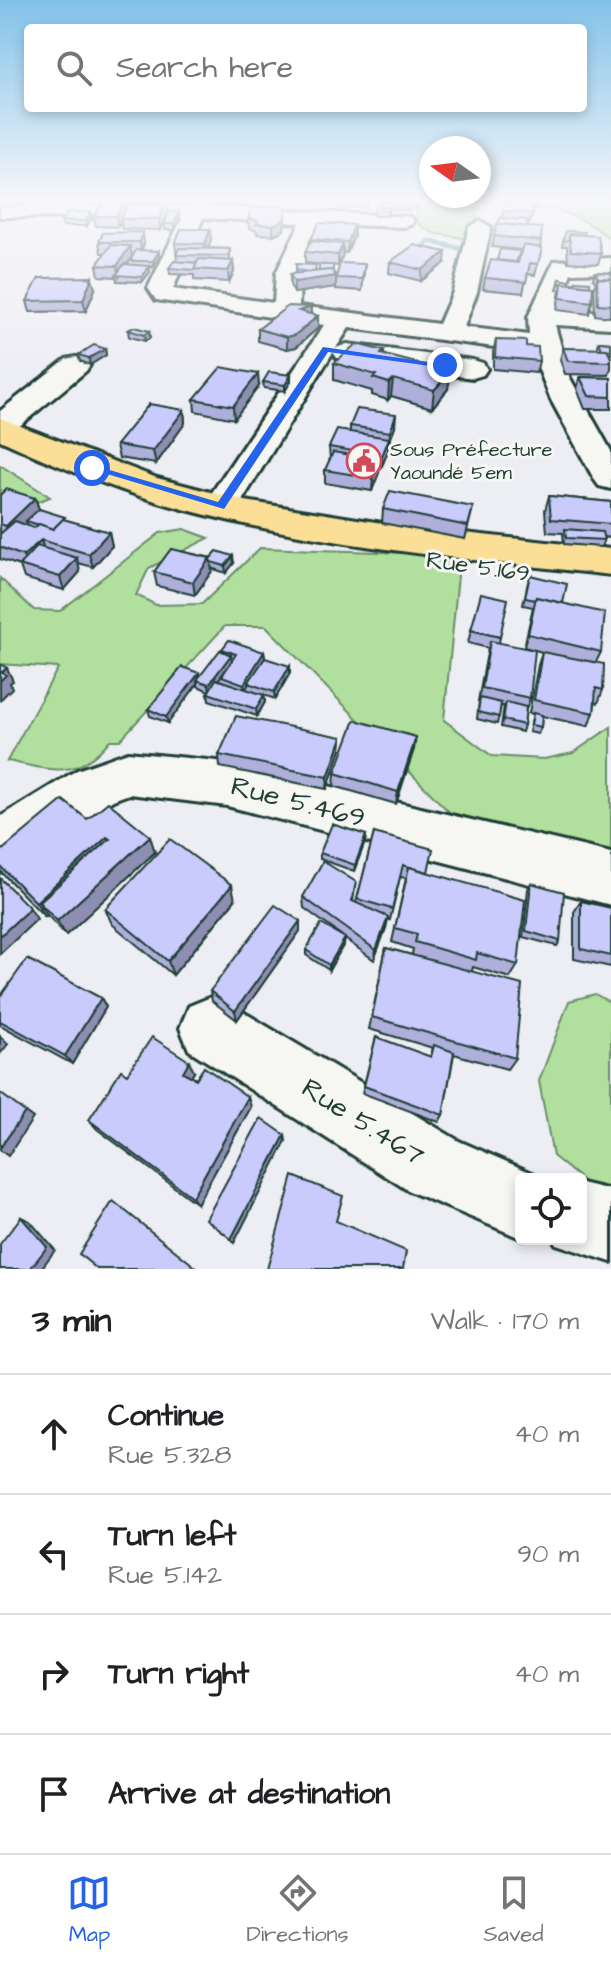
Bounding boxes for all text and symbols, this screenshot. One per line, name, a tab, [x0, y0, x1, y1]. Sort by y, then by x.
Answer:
search box	[24, 24, 587, 112]
icon: search	[52, 46, 96, 90]
text: Search here	[116, 47, 293, 89]
north arrow	[419, 136, 491, 208]
route end	[427, 347, 463, 383]
place label: Sous Préfecture Yaoundé 5em	[390, 436, 553, 487]
public building icon: Sous Préfecture Yaoundé 5em	[345, 442, 383, 480]
route start	[74, 450, 110, 486]
street label: Rue 5.169	[424, 543, 532, 591]
street label: Rue 5.469	[227, 767, 369, 837]
street label: Rue 5.467	[294, 1069, 432, 1175]
map controls	[515, 1173, 587, 1245]
button: locate	[515, 1173, 587, 1245]
text: 3 min	[32, 1297, 112, 1345]
text: Walk · 170 m	[430, 1303, 579, 1339]
text: Continue	[108, 1395, 224, 1437]
icon: ahead	[32, 1412, 76, 1456]
text: 40 m	[514, 1416, 579, 1452]
text: Rue 5.328	[108, 1437, 231, 1473]
text: Turn left	[108, 1515, 236, 1557]
icon: left	[32, 1532, 76, 1576]
text: 90 m	[517, 1536, 579, 1572]
text: Rue 5.142	[108, 1557, 222, 1593]
icon: right	[32, 1652, 76, 1696]
text: Turn right	[108, 1653, 249, 1695]
text: 40 m	[514, 1656, 579, 1692]
icon: arrive	[32, 1772, 76, 1816]
text: Arrive at destination	[108, 1773, 390, 1815]
tab: Map	[67, 1871, 111, 1950]
tab: Directions	[246, 1871, 349, 1950]
tab: Saved	[484, 1871, 544, 1950]

